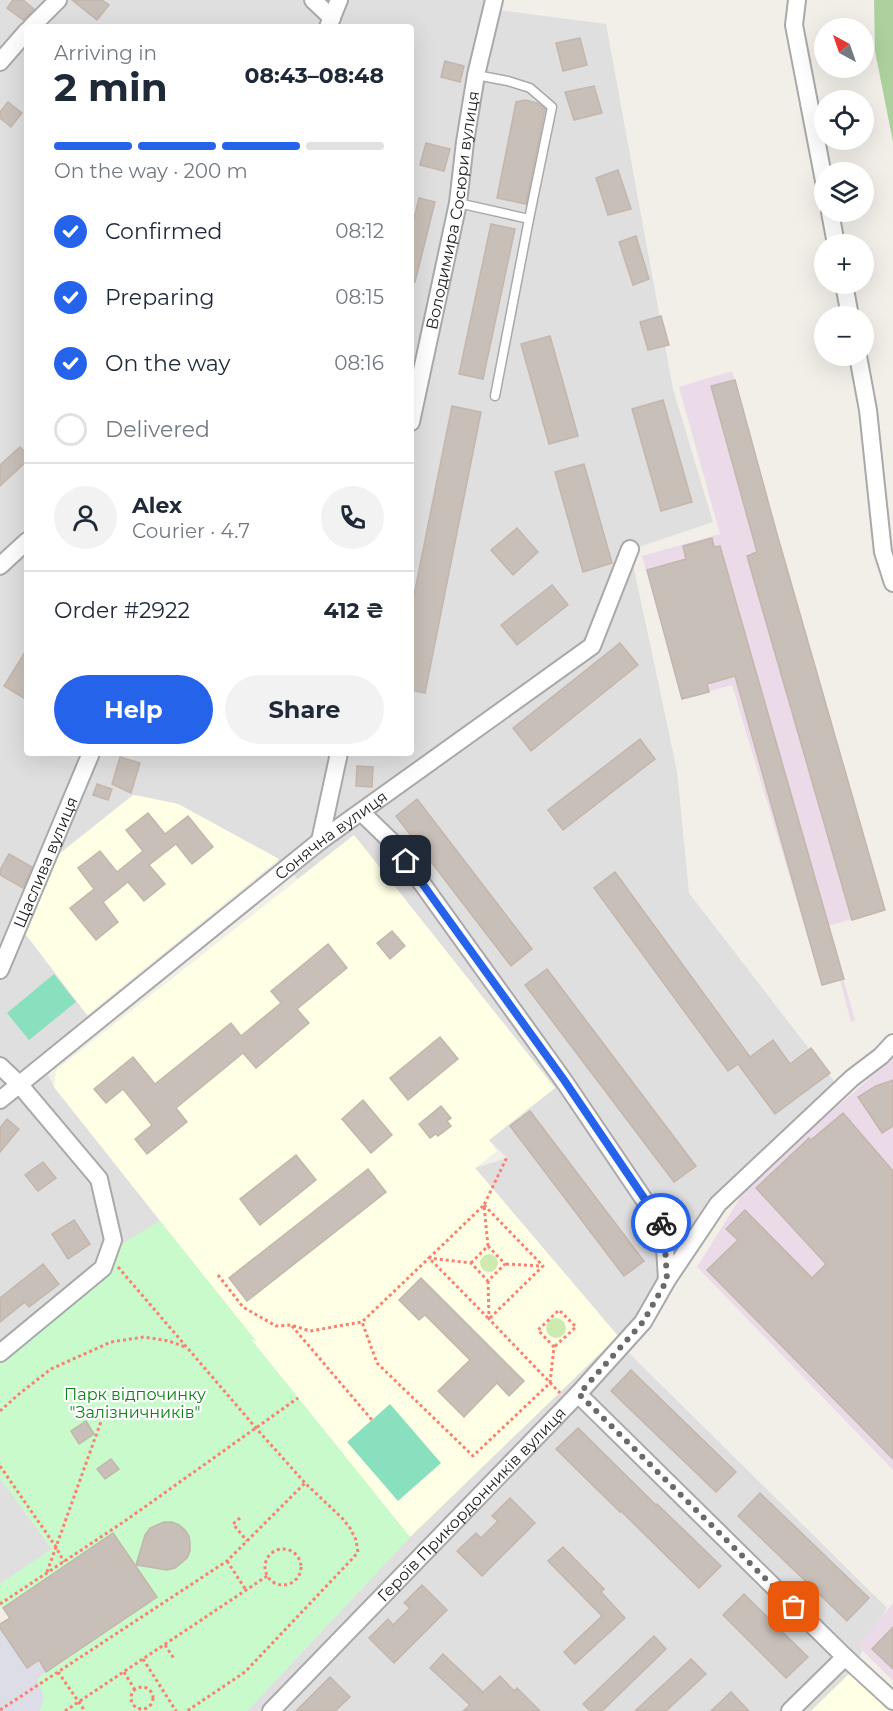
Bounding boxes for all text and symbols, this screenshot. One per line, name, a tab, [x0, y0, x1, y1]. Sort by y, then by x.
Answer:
north arrow	[814, 18, 874, 78]
map controls	[814, 18, 874, 366]
text: Arriving in	[54, 41, 157, 65]
text: 08:43–08:48	[245, 62, 384, 89]
text: 2 min	[54, 63, 168, 111]
street label: Володимира Сосюри вулиця	[422, 89, 483, 331]
button: locate	[814, 90, 874, 150]
text: On the way · 200 m	[54, 159, 248, 183]
button: layers	[814, 162, 874, 222]
icon: check	[54, 215, 87, 248]
text: Confirmed	[105, 218, 222, 245]
text: 08:12	[335, 219, 384, 243]
button: +	[814, 234, 874, 294]
icon: check	[54, 281, 87, 314]
text: Preparing	[105, 284, 214, 311]
text: 08:15	[335, 285, 384, 309]
button: −	[814, 306, 874, 366]
icon: check	[54, 347, 87, 380]
text: On the way	[105, 350, 230, 377]
text: 08:16	[334, 351, 384, 375]
text: Delivered	[105, 416, 210, 443]
button: person	[54, 486, 117, 549]
button: phone	[321, 486, 384, 549]
text: Alex	[132, 492, 182, 519]
text: Courier · 4.7	[132, 519, 250, 543]
text: Order #2922	[54, 597, 190, 624]
text: 412 ₴	[323, 597, 384, 624]
button: Help	[54, 675, 213, 744]
button: Share	[225, 675, 384, 744]
street label: Сонячна вулиця	[271, 787, 391, 883]
street label: Щаслива вулиця	[9, 794, 81, 931]
pin	[380, 835, 431, 886]
icon: home	[389, 844, 422, 877]
courier	[631, 1193, 691, 1253]
icon: bike	[645, 1207, 678, 1240]
park label: Парк відпочинку "Залізничників"	[64, 1385, 206, 1422]
street label: Героїв Прикордонників вулиця	[373, 1403, 570, 1605]
pin	[768, 1581, 819, 1632]
icon: bag	[777, 1590, 810, 1623]

